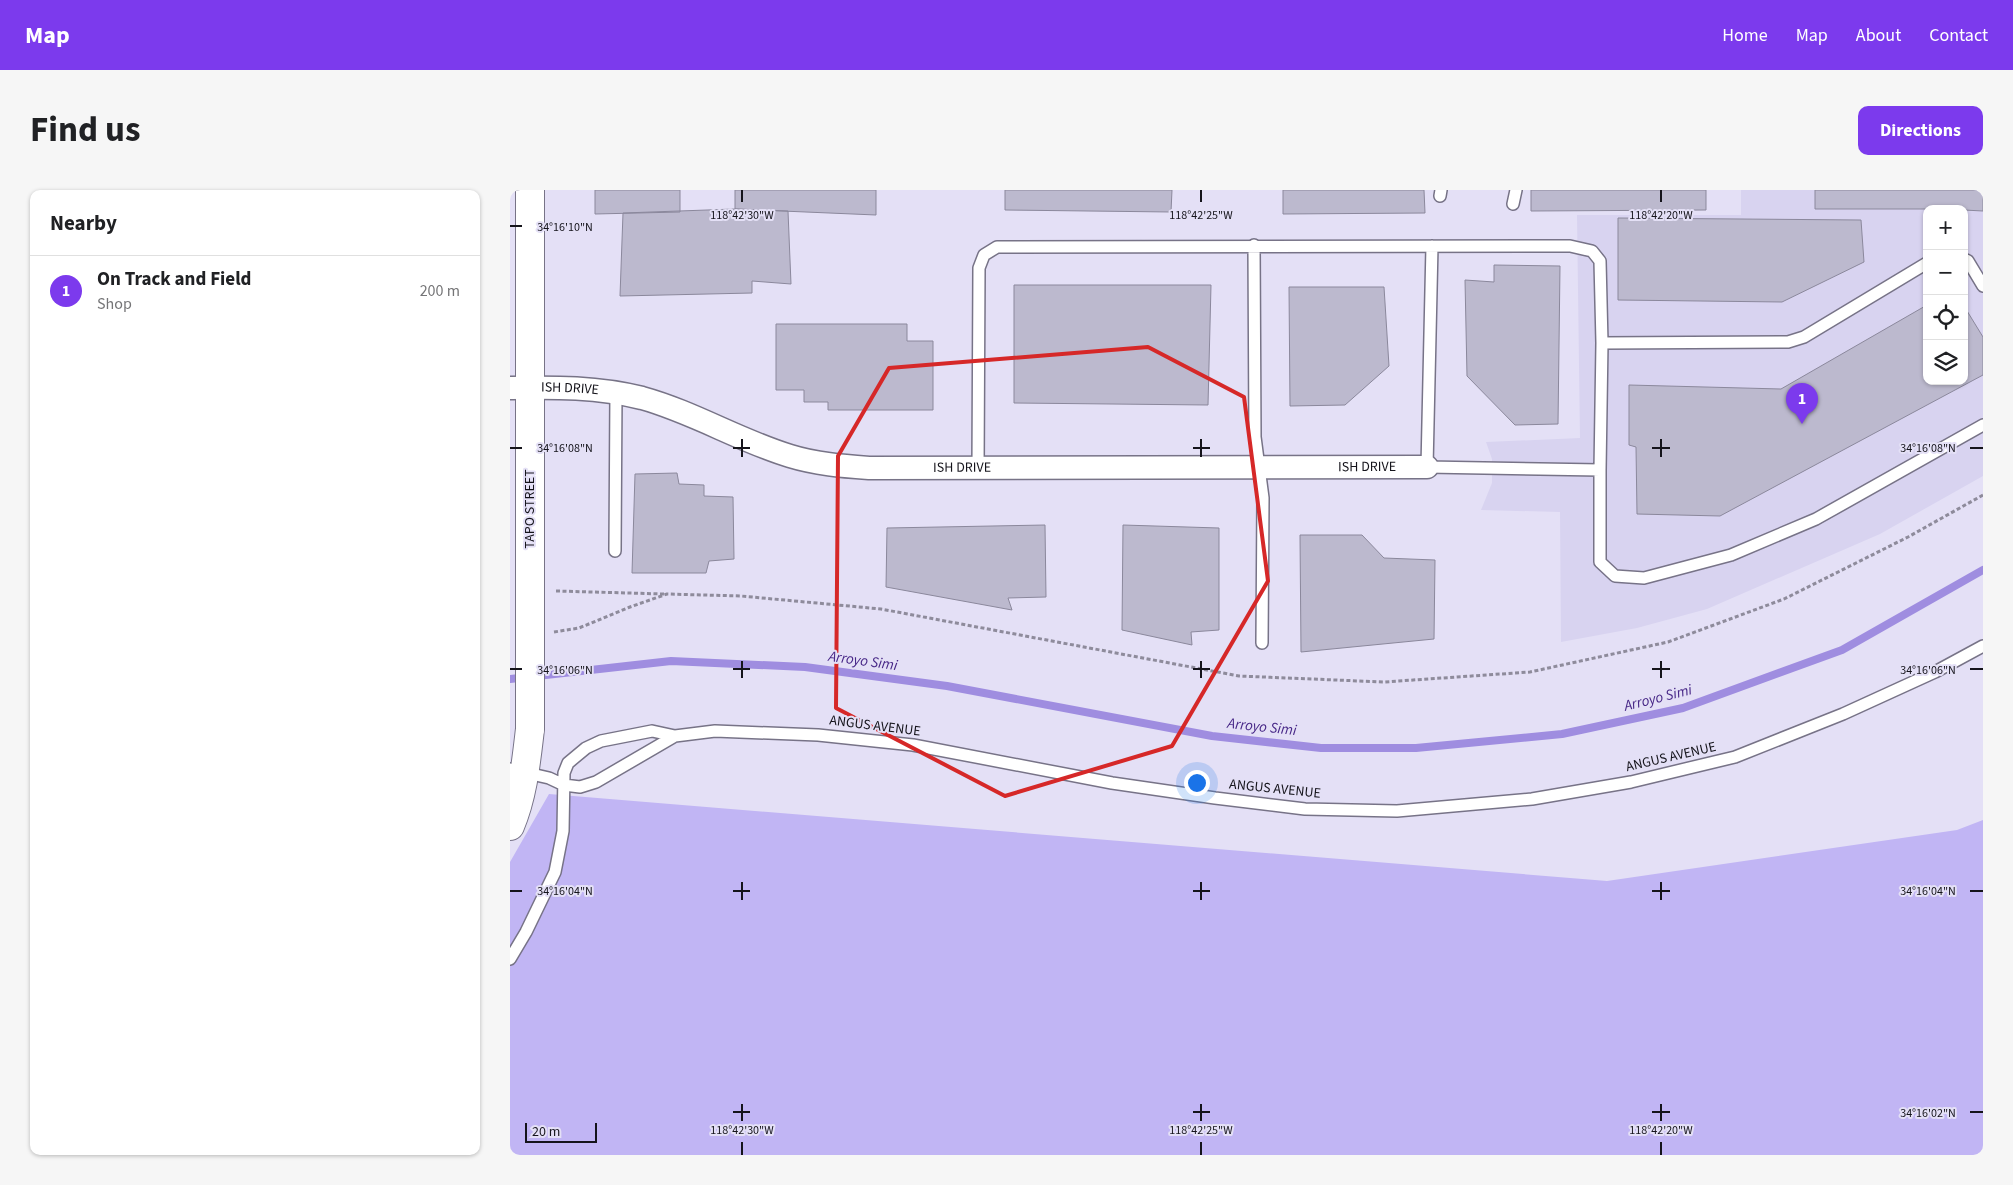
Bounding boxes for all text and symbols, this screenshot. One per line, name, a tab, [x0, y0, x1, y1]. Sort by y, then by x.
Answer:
text: Map	[25, 18, 70, 53]
text: Home	[1722, 23, 1768, 48]
text: Map	[1796, 23, 1828, 48]
text: About	[1856, 23, 1901, 48]
text: Contact	[1929, 23, 1988, 48]
text: Find us	[30, 105, 140, 155]
button: Directions	[1858, 106, 1983, 155]
map controls	[1923, 205, 1968, 385]
button: +	[1923, 205, 1968, 250]
text: 118°42'30"W	[710, 207, 774, 224]
text: 118°42'25"W	[1169, 207, 1233, 224]
text: 118°42'20"W	[1629, 207, 1693, 224]
text: Nearby	[50, 208, 117, 238]
text: 34°16'10"N	[537, 219, 593, 236]
button: −	[1923, 250, 1968, 295]
text: On Track and Field	[97, 266, 252, 293]
text: 1	[62, 280, 70, 302]
text: 200 m	[420, 280, 460, 302]
text: Shop	[97, 293, 132, 315]
button: locate	[1923, 295, 1968, 340]
button: layers	[1923, 340, 1968, 385]
street label: ISH DRIVE	[541, 378, 600, 400]
pin: 1	[1786, 383, 1818, 424]
text: 34°16'08"N	[537, 440, 593, 457]
text: 34°16'08"N	[1900, 440, 1956, 457]
street label: ISH DRIVE	[1338, 457, 1396, 477]
street label: ISH DRIVE	[933, 458, 991, 478]
street label: TAPO STREET	[520, 469, 540, 549]
water label: Arroyo Simi	[826, 646, 899, 676]
text: 34°16'06"N	[537, 662, 593, 679]
text: 34°16'06"N	[1900, 662, 1956, 679]
water label: Arroyo Simi	[1621, 679, 1695, 717]
street label: ANGUS AVENUE	[828, 710, 922, 742]
water label: Arroyo Simi	[1225, 713, 1298, 741]
street label: ANGUS AVENUE	[1624, 737, 1718, 777]
your location	[1184, 770, 1210, 796]
street label: ANGUS AVENUE	[1228, 774, 1322, 804]
text: 34°16'04"N	[537, 883, 593, 900]
text: 34°16'04"N	[1900, 883, 1956, 900]
text: 34°16'02"N	[1900, 1105, 1956, 1122]
scale bar	[525, 1120, 598, 1143]
text: 20 m	[532, 1122, 560, 1142]
text: 118°42'30"W	[710, 1122, 774, 1139]
text: 118°42'25"W	[1169, 1122, 1233, 1139]
text: 118°42'20"W	[1629, 1122, 1693, 1139]

